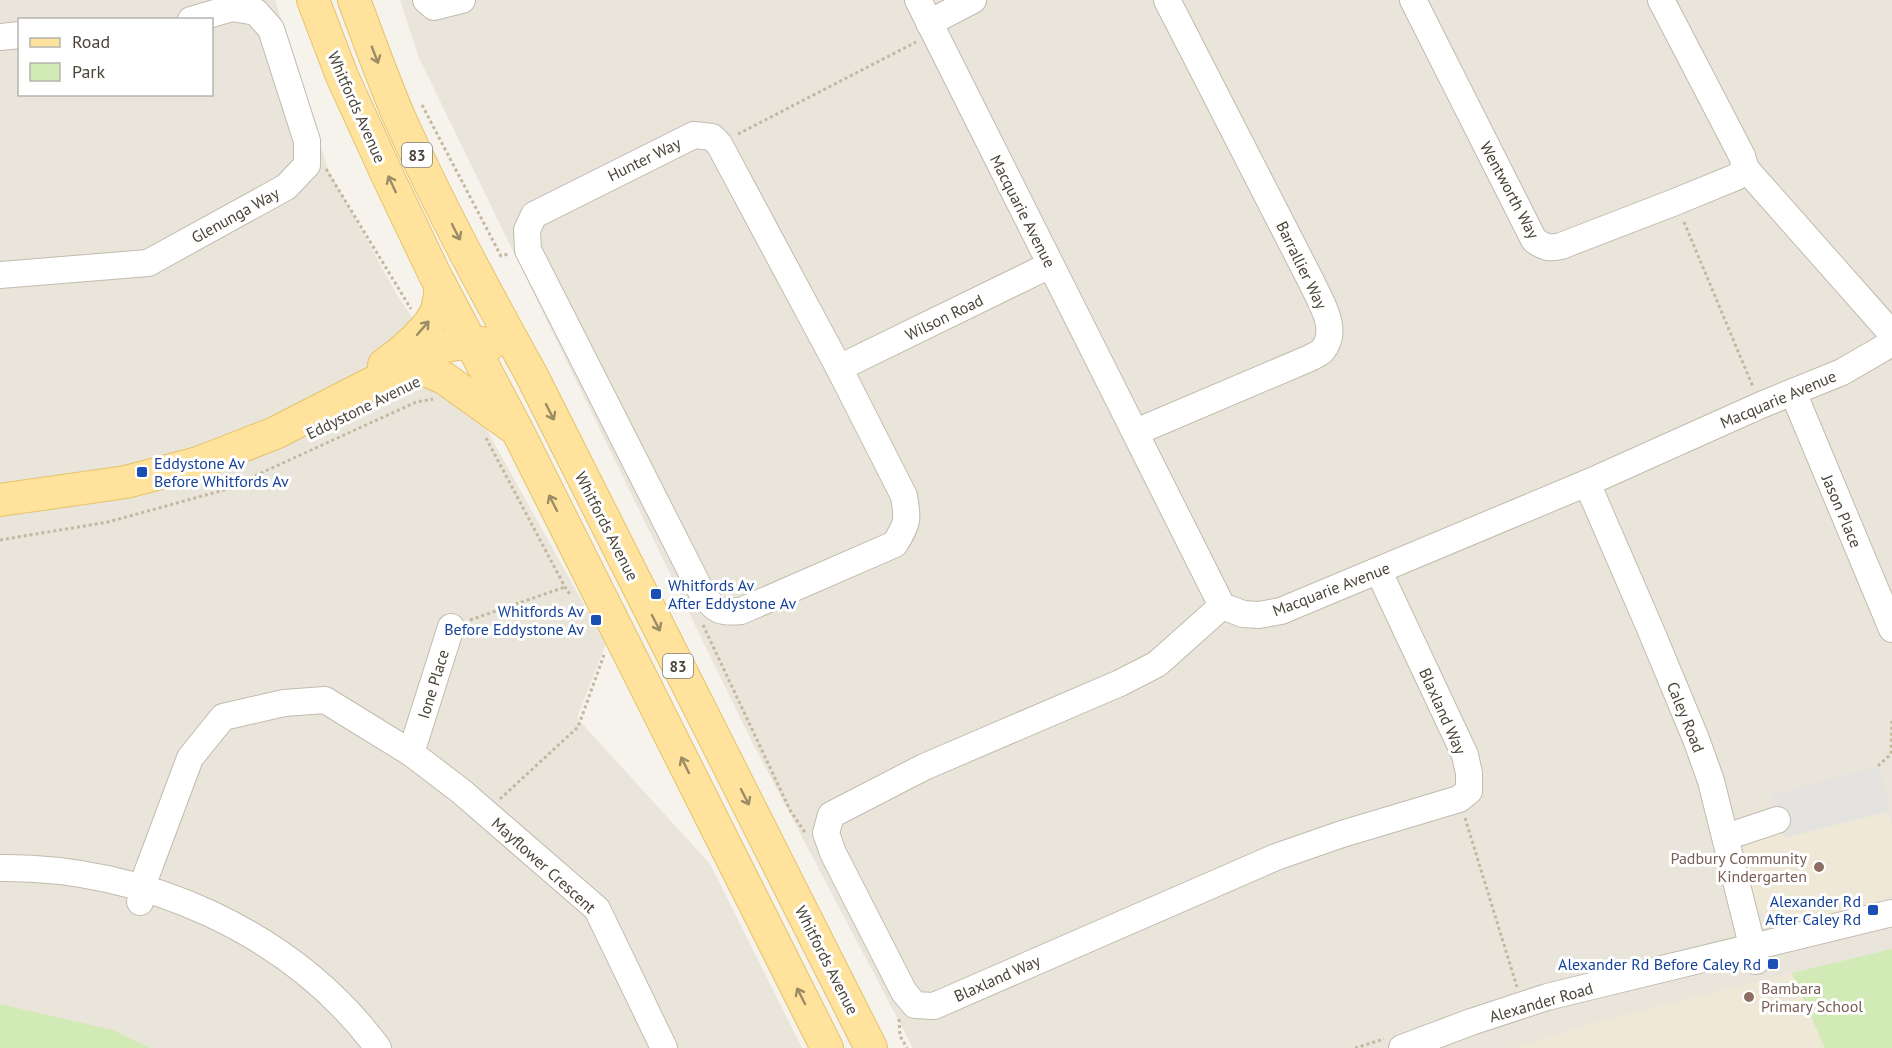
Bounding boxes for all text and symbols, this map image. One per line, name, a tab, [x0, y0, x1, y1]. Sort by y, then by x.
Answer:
legend	[18, 18, 213, 96]
text: Road	[72, 30, 110, 53]
one-way arrow	[370, 45, 381, 63]
street label: Whitfords Avenue	[324, 48, 390, 166]
text: Park	[72, 60, 105, 83]
street label: Hunter Way	[604, 132, 684, 185]
street label: Wentworth Way	[1476, 138, 1544, 242]
road number: 83	[402, 143, 432, 167]
street label: Macquarie Avenue	[986, 151, 1060, 271]
one-way arrow	[385, 176, 397, 194]
street label: Glenunga Way	[188, 182, 283, 247]
street label: Barrallier Way	[1272, 218, 1332, 313]
one-way arrow	[450, 223, 462, 241]
street label: Wilson Road	[902, 290, 986, 344]
one-way arrow	[416, 321, 430, 336]
street label: Macquarie Avenue	[1717, 366, 1839, 432]
street label: Eddystone Avenue	[303, 371, 423, 443]
one-way arrow	[545, 402, 556, 420]
place label: Eddystone Av Before Whitfords Av	[154, 453, 289, 491]
marker: Eddystone Av Before Whitfords Av	[135, 465, 149, 479]
street label: Whitfords Avenue	[571, 468, 643, 584]
street label: Jason Place	[1817, 471, 1866, 551]
one-way arrow	[547, 494, 558, 512]
street label: Macquarie Avenue	[1269, 557, 1393, 621]
place label: Whitfords Av After Eddystone Av	[668, 575, 797, 613]
marker: Whitfords Av After Eddystone Av	[649, 587, 663, 601]
place label: Whitfords Av Before Eddystone Av	[444, 601, 584, 639]
marker: Whitfords Av Before Eddystone Av	[589, 613, 603, 627]
one-way arrow	[651, 614, 663, 632]
street label: Ione Place	[413, 647, 453, 721]
road number: 83	[663, 654, 693, 678]
street label: Blaxland Way	[1415, 665, 1471, 758]
street label: Caley Road	[1663, 679, 1709, 755]
one-way arrow	[679, 757, 690, 775]
one-way arrow	[740, 788, 751, 806]
street label: Mayflower Crescent	[488, 813, 601, 917]
place label: Padbury Community Kindergarten	[1671, 848, 1808, 886]
marker: Padbury Community Kindergarten	[1812, 860, 1826, 874]
place label: Alexander Rd After Caley Rd	[1765, 891, 1861, 929]
street label: Whitfords Avenue	[791, 902, 863, 1018]
marker: Alexander Rd After Caley Rd	[1866, 903, 1880, 917]
street label: Blaxland Way	[951, 950, 1044, 1006]
place label: Alexander Rd Before Caley Rd	[1558, 954, 1761, 974]
marker: Alexander Rd Before Caley Rd	[1766, 957, 1780, 971]
street label: Alexander Road	[1487, 978, 1595, 1026]
place label: Bambara Primary School	[1761, 978, 1863, 1016]
one-way arrow	[795, 987, 806, 1005]
marker: Bambara Primary School	[1742, 990, 1756, 1004]

